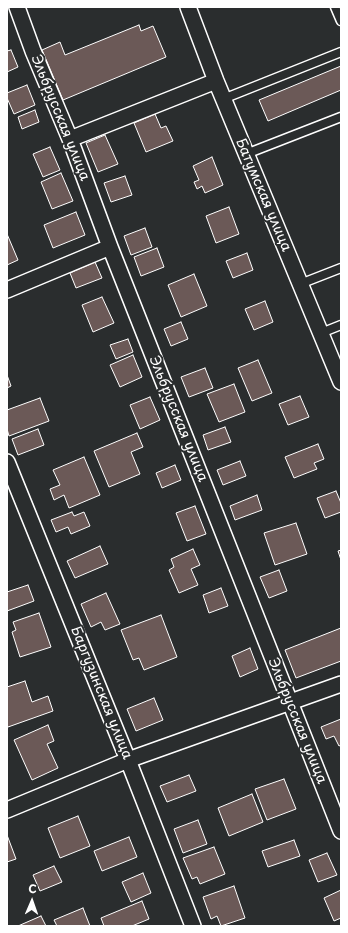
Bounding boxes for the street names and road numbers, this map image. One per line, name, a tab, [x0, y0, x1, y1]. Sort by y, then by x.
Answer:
street label: Эльбрусская улица	[27, 53, 93, 183]
street label: Батумская улица	[232, 136, 294, 254]
street label: Эльбрусская улица	[145, 354, 211, 484]
street label: Баргузинская улица	[67, 624, 135, 762]
street label: Эльбрусская улица	[264, 656, 330, 786]

